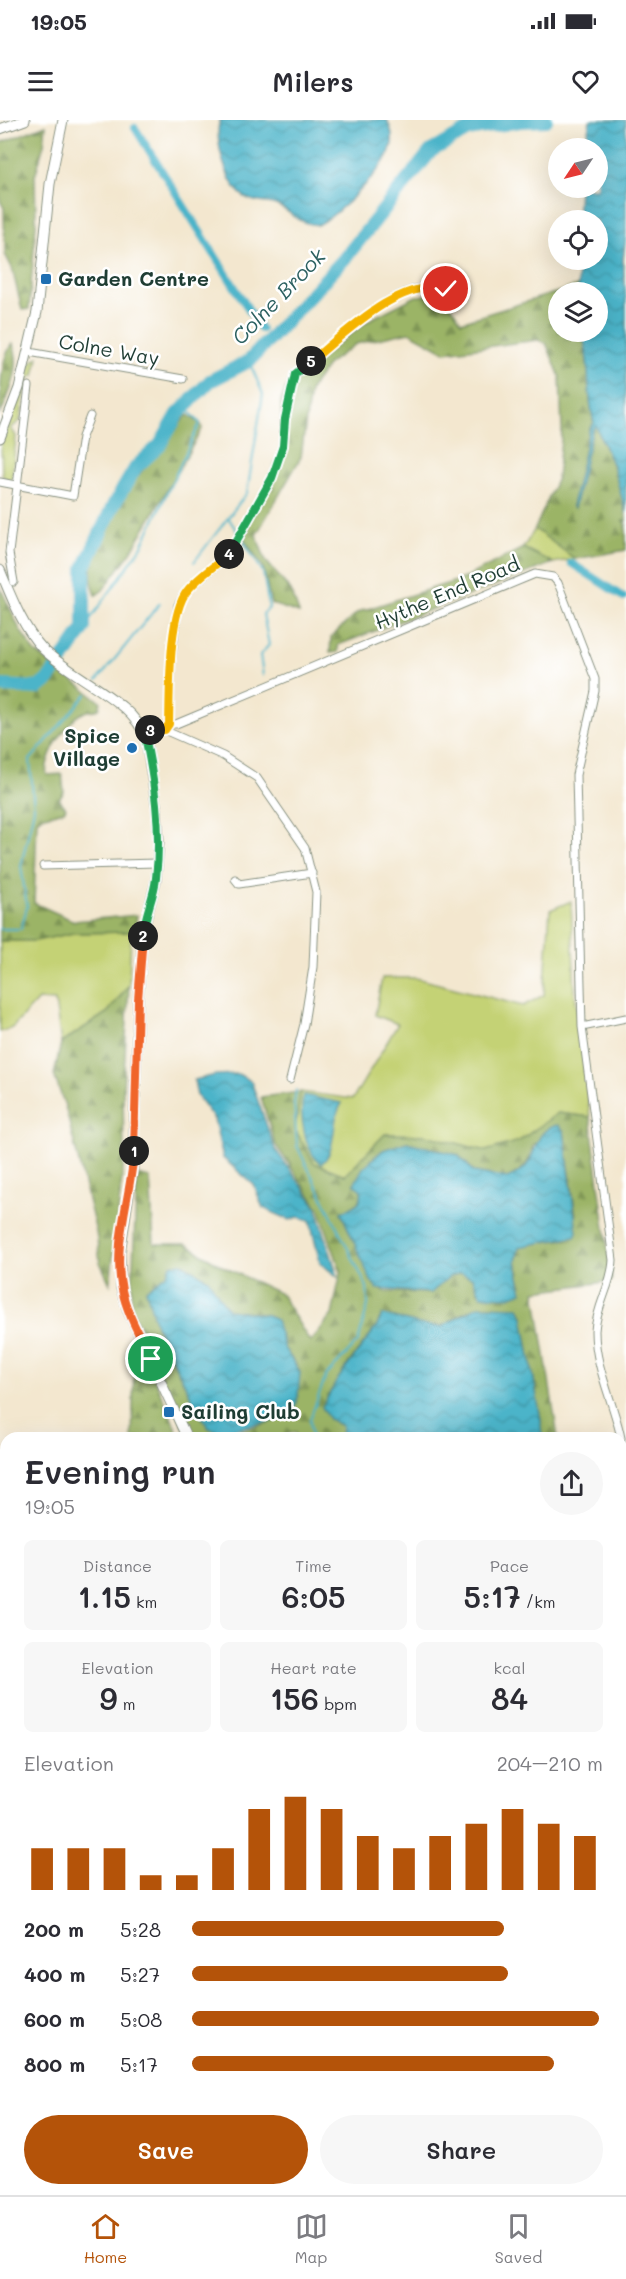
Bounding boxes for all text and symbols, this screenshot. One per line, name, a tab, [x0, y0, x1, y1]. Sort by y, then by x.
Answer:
text: 19:05	[30, 7, 87, 36]
text: Milers	[272, 64, 354, 99]
icon: menu	[24, 65, 57, 98]
icon: heart	[569, 65, 602, 98]
north arrow	[548, 138, 608, 198]
map controls	[548, 138, 608, 342]
button: locate	[548, 210, 608, 270]
water label: Colne Brook	[225, 241, 331, 350]
pin	[420, 263, 471, 314]
place label: Garden Centre	[58, 265, 209, 291]
marker: Garden Centre	[39, 272, 53, 286]
icon: check	[429, 272, 462, 305]
button: layers	[548, 282, 608, 342]
street label: Colne Way	[57, 327, 161, 371]
pin: 5	[296, 346, 326, 376]
text: 5	[306, 350, 316, 371]
pin: 4	[214, 539, 244, 569]
text: 4	[224, 543, 234, 564]
street label: Hythe End Road	[370, 550, 523, 634]
pin: 3	[135, 715, 165, 745]
text: 3	[145, 719, 155, 740]
place label: Spice Village	[53, 722, 120, 771]
marker: Spice Village	[125, 741, 139, 755]
pin: 2	[128, 921, 158, 951]
text: 2	[139, 925, 147, 946]
pin: 1	[119, 1136, 149, 1166]
text: 1	[130, 1140, 138, 1161]
pin	[125, 1333, 176, 1384]
icon: arrive	[134, 1342, 167, 1375]
place label: Sailing Club	[181, 1398, 300, 1424]
marker: Sailing Club	[162, 1405, 176, 1419]
text: Evening run	[24, 1449, 216, 1492]
button: share	[540, 1452, 603, 1515]
text: 19:05	[24, 1493, 75, 1519]
text: Distance	[83, 1555, 152, 1576]
text: Time	[295, 1555, 332, 1576]
text: Pace	[490, 1555, 529, 1576]
text: 1.15	[78, 1576, 131, 1616]
text: 6:05	[281, 1576, 346, 1616]
text: 5:17	[464, 1576, 521, 1616]
text: km	[131, 1591, 157, 1612]
text: /km	[521, 1591, 555, 1612]
text: Elevation	[82, 1657, 153, 1678]
text: Heart rate	[270, 1657, 357, 1678]
text: kcal	[494, 1657, 525, 1678]
text: 9	[100, 1678, 118, 1718]
text: 156	[270, 1678, 319, 1718]
text: 84	[491, 1678, 528, 1718]
text: m	[118, 1693, 135, 1714]
text: bpm	[319, 1693, 357, 1714]
text: Elevation	[24, 1750, 114, 1776]
text: 204–210 m	[497, 1750, 603, 1776]
text: 200 m	[24, 1916, 84, 1942]
text: 5:28	[120, 1916, 161, 1942]
text: 400 m	[24, 1961, 85, 1987]
text: 5:27	[120, 1961, 160, 1987]
text: 600 m	[24, 2006, 85, 2032]
text: 5:08	[120, 2006, 162, 2032]
text: 800 m	[24, 2051, 85, 2077]
text: 5:17	[120, 2051, 158, 2077]
button: Save	[24, 2115, 308, 2184]
button: Share	[320, 2115, 603, 2184]
tab: Home	[84, 2210, 127, 2267]
tab: Map	[295, 2210, 328, 2267]
tab: Saved	[495, 2210, 542, 2267]

